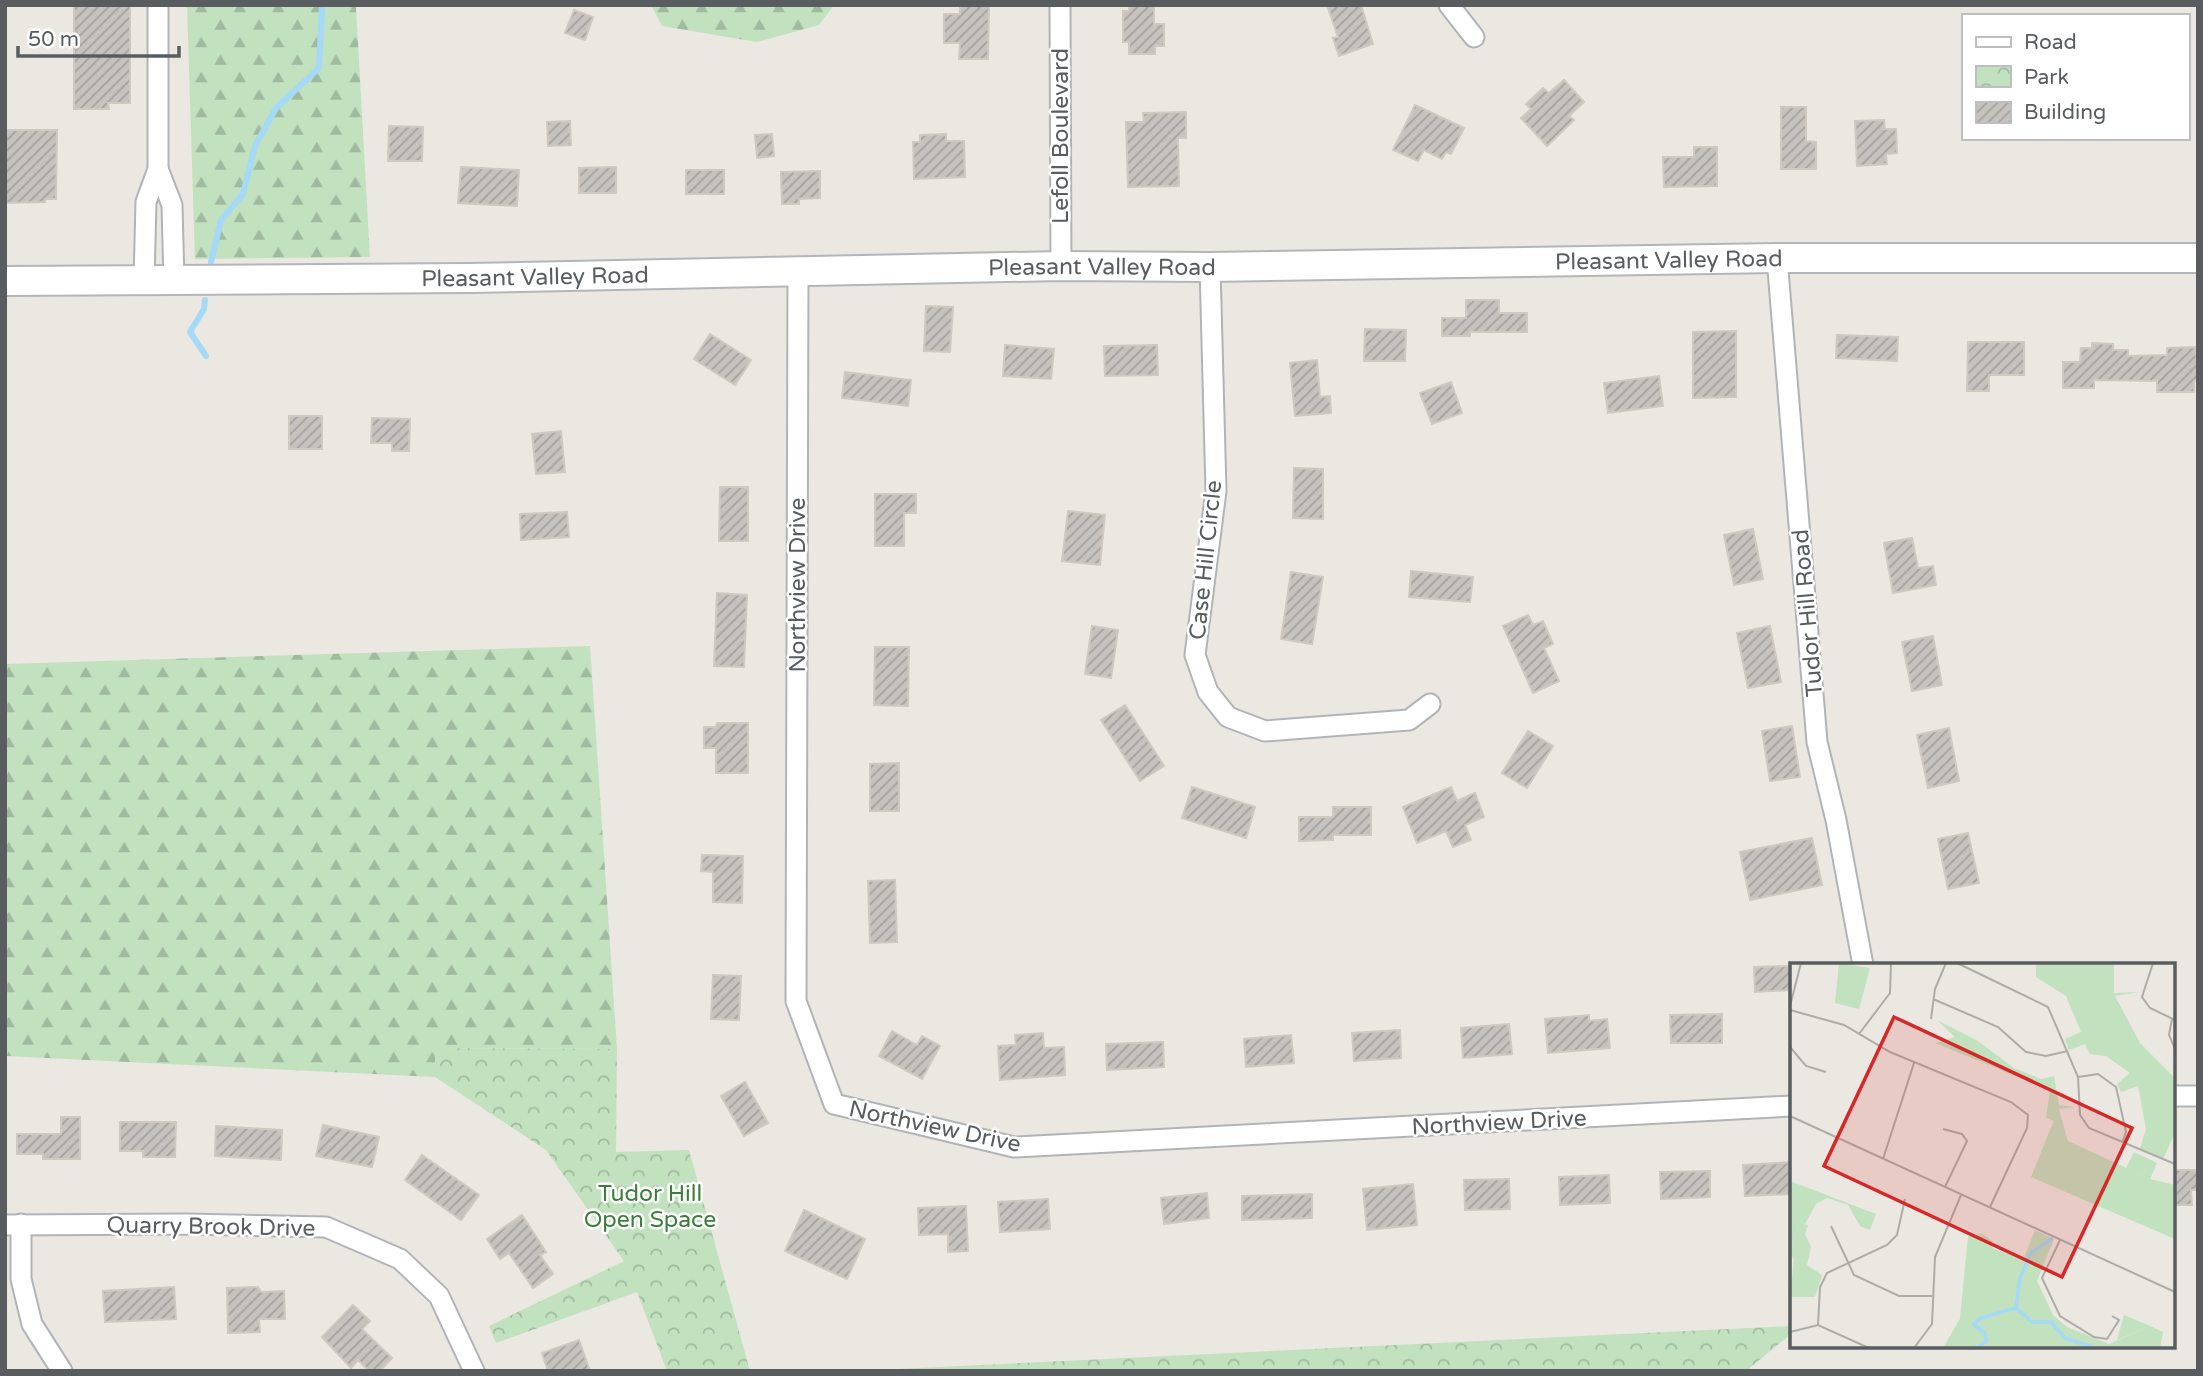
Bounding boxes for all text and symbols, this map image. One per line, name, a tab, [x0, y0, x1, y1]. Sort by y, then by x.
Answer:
scale bar	[18, 14, 178, 58]
legend	[1962, 14, 2189, 140]
text: 50 m	[28, 27, 79, 52]
text: Road	[2024, 30, 2077, 55]
street label: Lefoll Boulevard	[1047, 48, 1075, 224]
text: Park	[2024, 65, 2069, 90]
text: Building	[2024, 100, 2106, 125]
street label: Pleasant Valley Road	[1555, 245, 1783, 277]
street label: Pleasant Valley Road	[988, 253, 1216, 282]
street label: Pleasant Valley Road	[421, 261, 649, 293]
street label: Case Hill Circle	[1184, 479, 1228, 641]
street label: Northview Drive	[784, 497, 812, 673]
street label: Tudor Hill Road	[1787, 528, 1829, 698]
inset map	[1790, 963, 2175, 1348]
street label: Northview Drive	[846, 1095, 1023, 1159]
street label: Northview Drive	[1411, 1104, 1587, 1142]
park label: Tudor Hill Open Space	[584, 1180, 716, 1234]
street label: Quarry Brook Drive	[106, 1211, 316, 1243]

